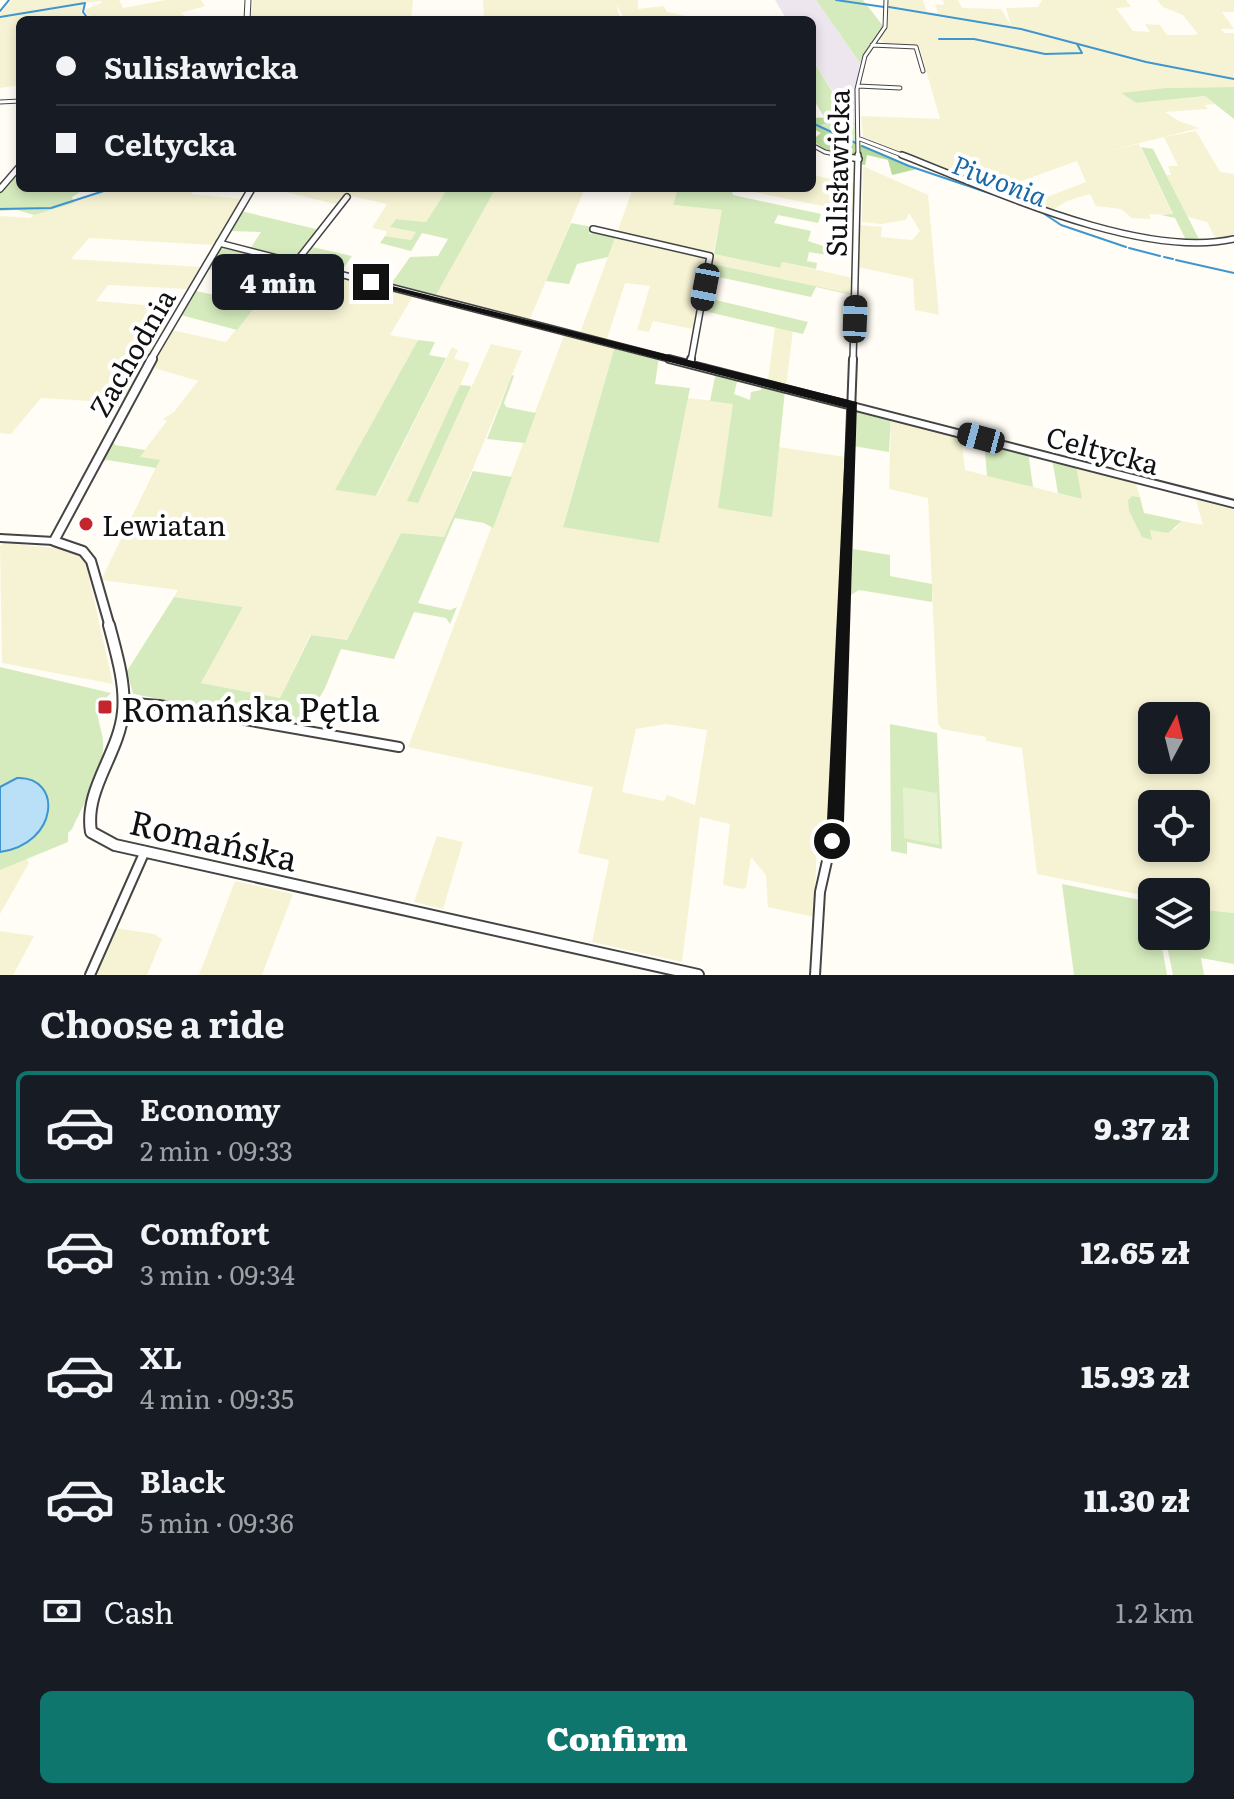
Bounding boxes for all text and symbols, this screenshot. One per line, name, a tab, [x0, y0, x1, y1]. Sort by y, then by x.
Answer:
text: Sulisławicka	[104, 44, 298, 88]
street label: Sulisławicka	[814, 88, 858, 258]
text: Celtycka	[104, 121, 236, 165]
water label: Piwonia	[947, 143, 1053, 215]
callout: 4 min	[211, 254, 343, 310]
car	[689, 261, 721, 313]
text: 4 min	[240, 262, 316, 301]
route end	[353, 264, 389, 300]
street label: Zachodnia	[77, 280, 185, 424]
car	[842, 295, 868, 343]
street label: Celtycka	[1042, 414, 1164, 484]
car	[955, 420, 1007, 456]
place label: Lewiatan	[102, 503, 226, 545]
marker: Lewiatan	[77, 515, 95, 533]
place label: Romańska Pętla	[121, 682, 380, 732]
marker: Romańska Pętla	[96, 698, 114, 716]
north arrow	[1138, 702, 1210, 774]
map controls	[1138, 702, 1210, 950]
button: locate	[1138, 790, 1210, 862]
street label: Romańska	[125, 794, 303, 882]
route start	[814, 823, 850, 859]
button: layers	[1138, 878, 1210, 950]
text: Choose a ride	[40, 996, 285, 1049]
text: Economy	[140, 1086, 280, 1130]
icon: car	[44, 1091, 116, 1163]
text: 9.37 zł	[1094, 1105, 1190, 1149]
text: 2 min · 09:33	[140, 1130, 293, 1169]
text: Comfort	[140, 1210, 270, 1254]
icon: car	[44, 1215, 116, 1287]
text: 12.65 zł	[1081, 1229, 1190, 1273]
text: 3 min · 09:34	[140, 1254, 295, 1293]
text: XL	[140, 1334, 182, 1378]
icon: car	[44, 1339, 116, 1411]
text: 15.93 zł	[1081, 1353, 1190, 1397]
text: 4 min · 09:35	[140, 1378, 294, 1417]
text: Black	[140, 1458, 225, 1502]
icon: car	[44, 1463, 116, 1535]
text: 11.30 zł	[1084, 1477, 1190, 1521]
text: 5 min · 09:36	[140, 1502, 294, 1541]
icon: cash	[40, 1589, 84, 1633]
text: Cash	[104, 1589, 174, 1633]
text: 1.2 km	[1115, 1592, 1194, 1631]
button: Confirm	[40, 1691, 1194, 1783]

